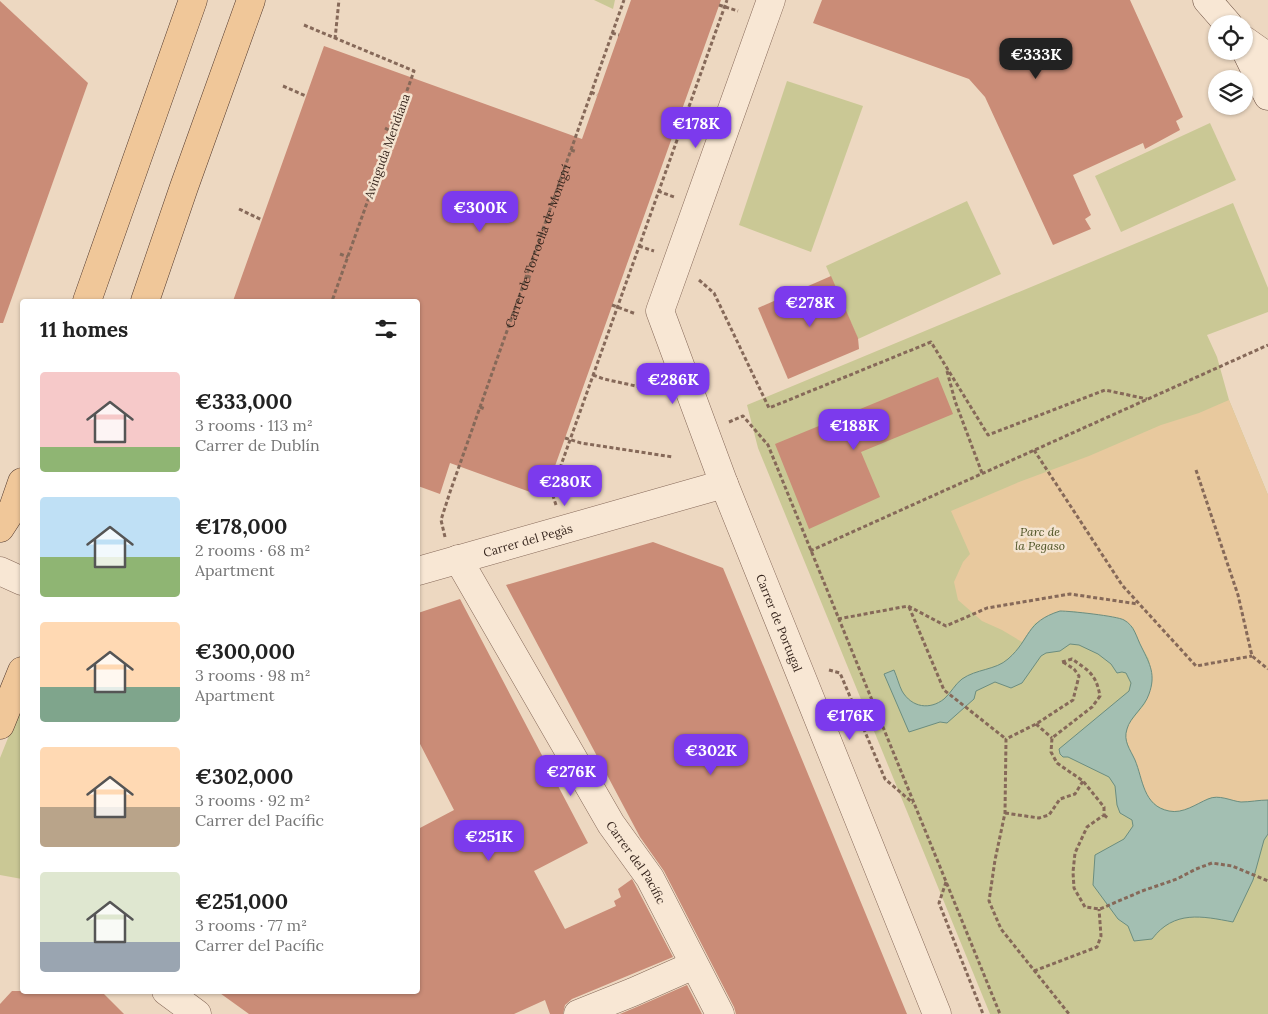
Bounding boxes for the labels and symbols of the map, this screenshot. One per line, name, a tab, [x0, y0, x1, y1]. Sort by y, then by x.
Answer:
pin: €333K	[1001, 38, 1071, 80]
street label: Avinguda Meridiana	[361, 91, 413, 201]
pin: €178K	[661, 106, 731, 149]
street label: Carrer de Torroella de Montgrí	[501, 162, 573, 330]
pin: €300K	[445, 190, 515, 233]
pin: €278K	[775, 286, 845, 328]
pin: €286K	[638, 362, 708, 405]
pin: €188K	[819, 408, 889, 451]
pin: €280K	[530, 464, 600, 507]
street label: Carrer del Pegàs	[481, 520, 574, 560]
park label: Parc de la Pegaso	[1015, 524, 1065, 553]
street label: Carrer de Portugal	[753, 571, 806, 674]
pin: €176K	[815, 698, 885, 741]
pin: €302K	[676, 734, 746, 776]
pin: €276K	[536, 754, 606, 797]
street label: Carrer del Pacífic	[603, 818, 669, 906]
pin: €251K	[454, 820, 524, 862]

